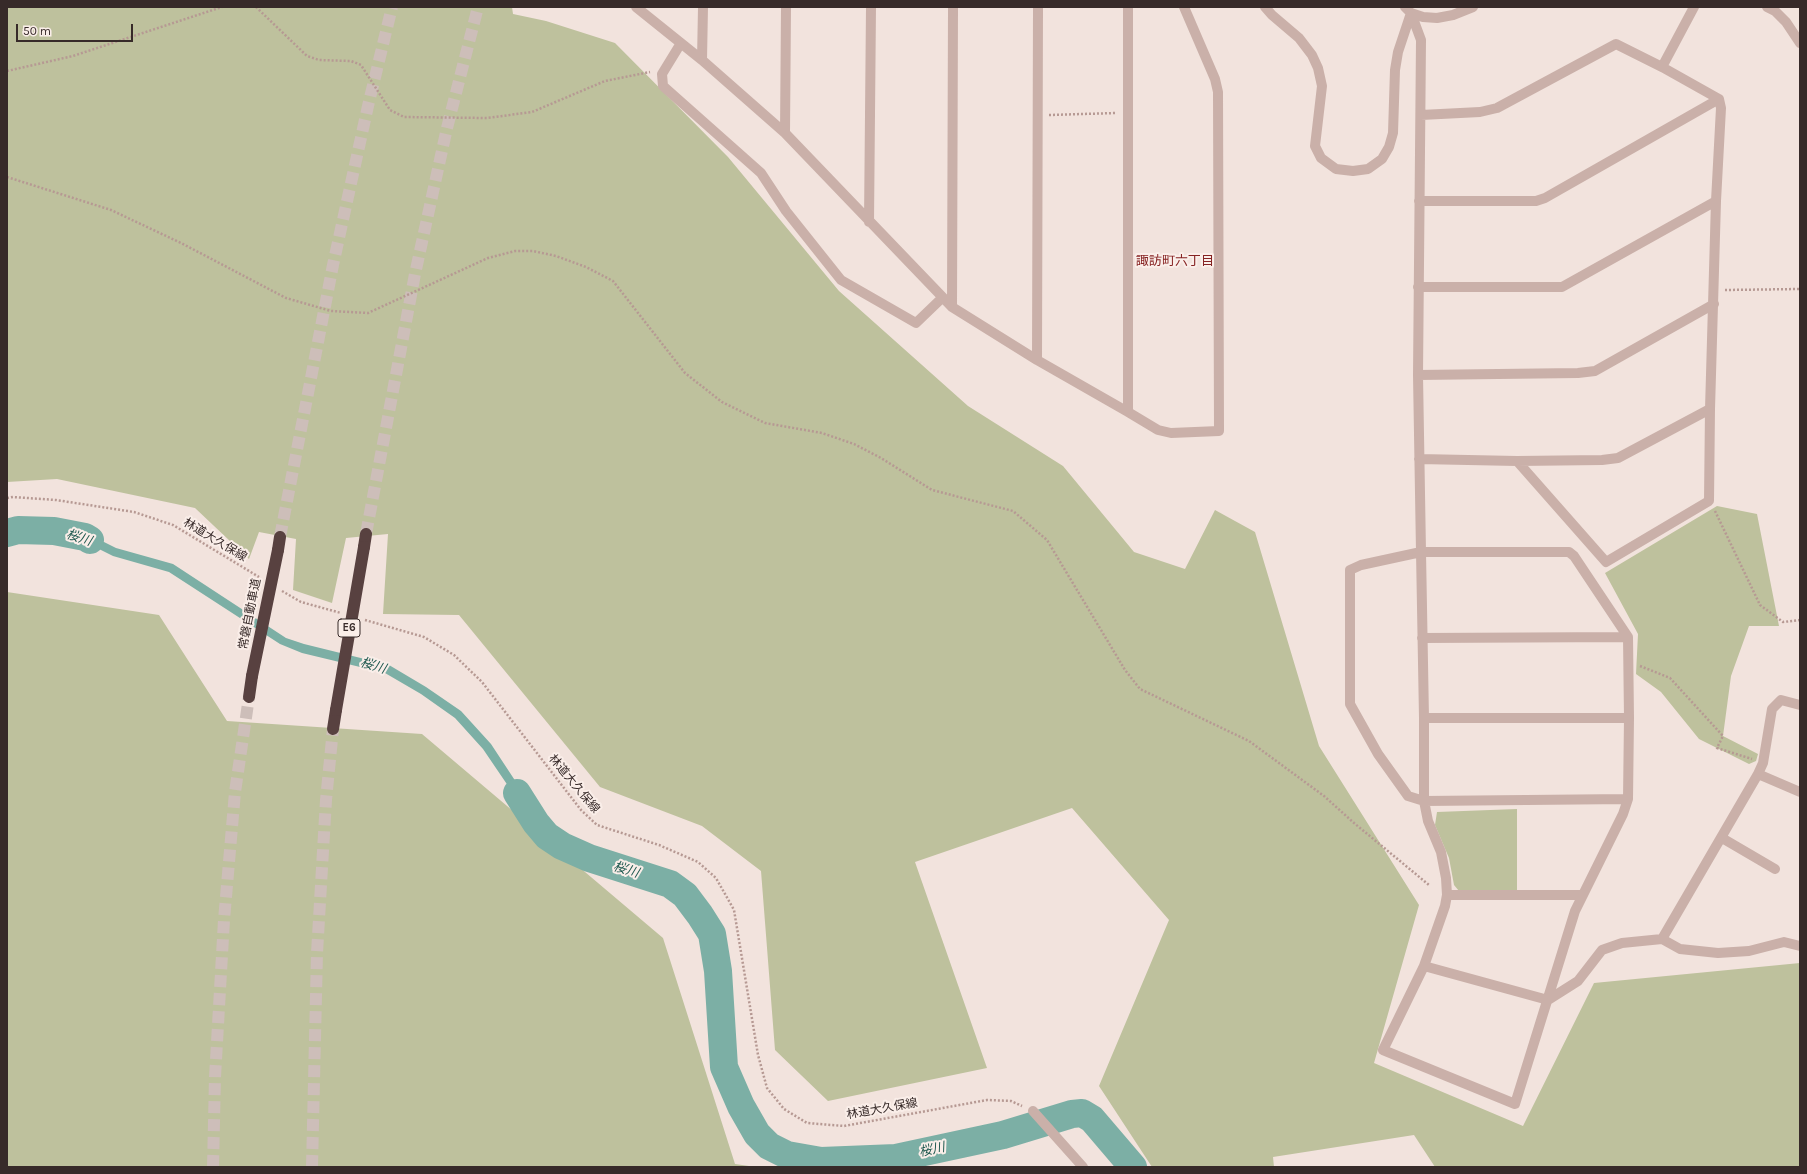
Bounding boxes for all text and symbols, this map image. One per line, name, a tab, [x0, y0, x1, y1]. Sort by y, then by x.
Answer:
scale bar	[18, 16, 135, 42]
text: 50 m	[23, 24, 51, 38]
district label: 諏訪町六丁目	[1136, 253, 1214, 269]
street label: 林道大久保線	[180, 515, 250, 565]
water label: 桜川	[64, 527, 94, 549]
street label: 常磐自動車道	[236, 577, 264, 651]
road number: E6	[338, 619, 360, 637]
water label: 桜川	[358, 655, 388, 677]
street label: 林道大久保線	[545, 752, 603, 816]
water label: 桜川	[611, 859, 641, 881]
street label: 林道大久保線	[845, 1096, 919, 1122]
water label: 桜川	[918, 1140, 946, 1160]

